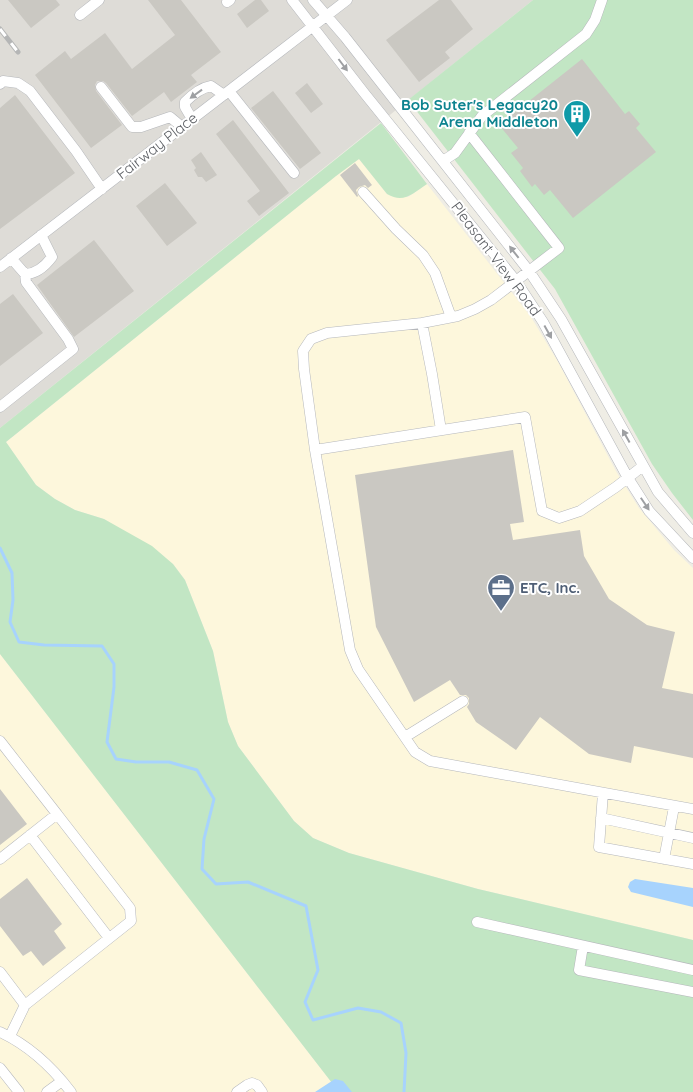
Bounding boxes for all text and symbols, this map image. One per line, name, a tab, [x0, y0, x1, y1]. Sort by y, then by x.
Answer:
one-way arrow	[338, 58, 348, 72]
one-way arrow	[190, 88, 203, 99]
place label: Bob Suter's Legacy20 Arena Middleton	[401, 95, 558, 131]
building icon: Bob Suter's Legacy20 Arena Middleton	[562, 99, 592, 138]
street label: Fairway Place	[112, 108, 201, 183]
street label: Pleasant View Road	[447, 198, 546, 320]
one-way arrow	[508, 246, 519, 259]
one-way arrow	[544, 325, 553, 338]
one-way arrow	[622, 428, 630, 443]
one-way arrow	[640, 497, 650, 511]
office icon: ETC, Inc.	[486, 573, 516, 612]
place label: ETC, Inc.	[520, 578, 580, 597]

